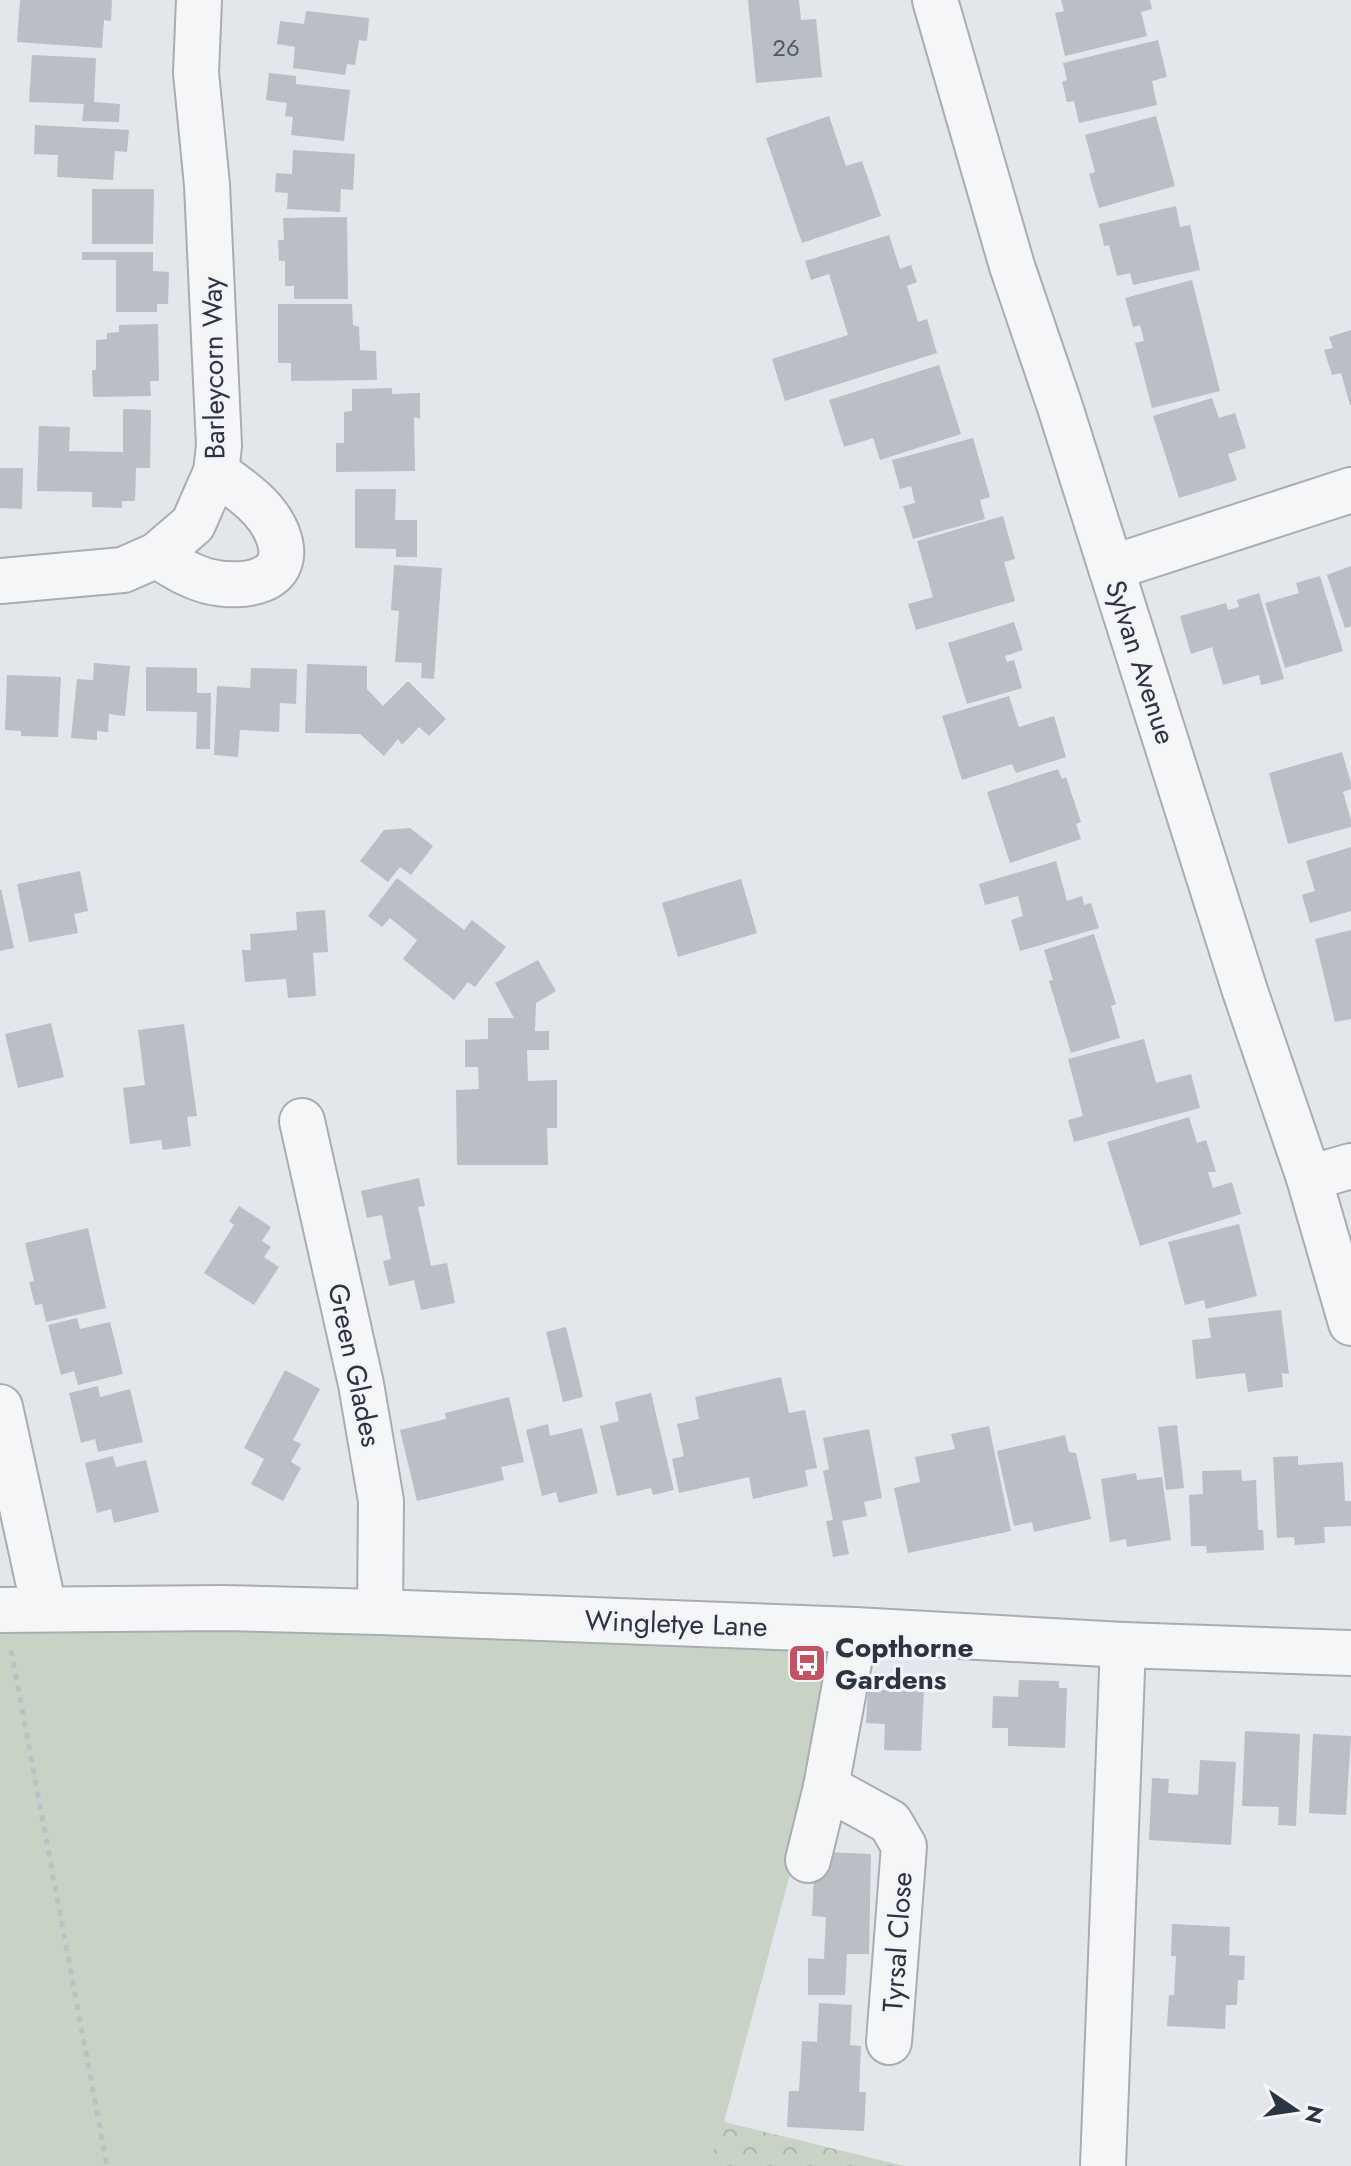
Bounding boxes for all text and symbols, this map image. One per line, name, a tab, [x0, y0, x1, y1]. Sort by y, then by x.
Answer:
house number: 26	[772, 30, 800, 65]
street label: Barleycorn Way	[191, 275, 236, 460]
street label: Sylvan Avenue	[1095, 575, 1186, 749]
street label: Green Glades	[317, 1280, 392, 1451]
street label: Wingletye Lane	[584, 1600, 768, 1647]
place label: Copthorne Gardens	[835, 1627, 973, 1700]
bus stop icon: Copthorne Gardens	[786, 1642, 828, 1684]
street label: Tyrsal Close	[872, 1871, 923, 2013]
north arrow	[1255, 2070, 1335, 2150]
text: N	[1297, 2102, 1332, 2127]

